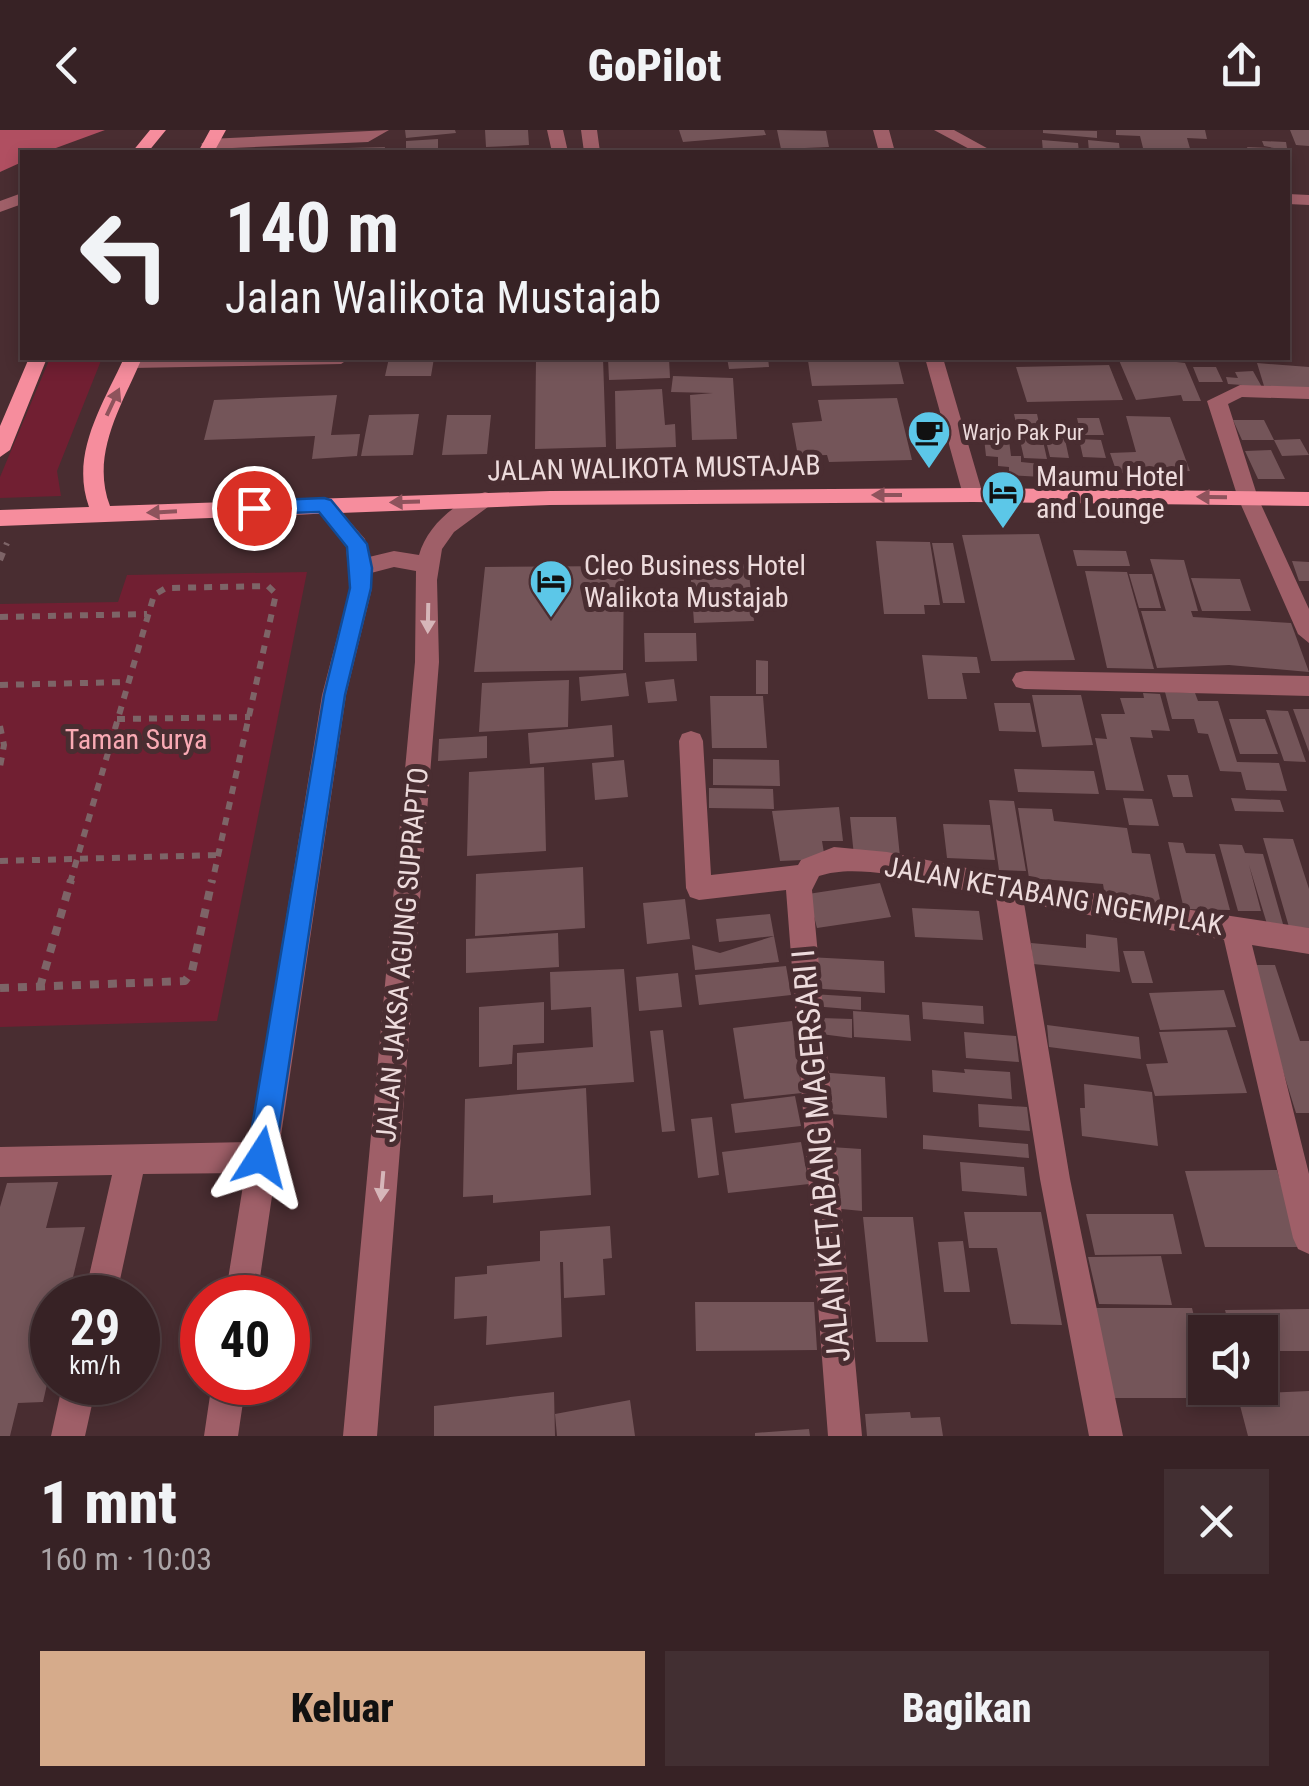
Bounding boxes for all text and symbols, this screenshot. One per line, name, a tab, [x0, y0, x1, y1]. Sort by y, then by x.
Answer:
icon: back	[40, 38, 95, 93]
icon: share	[1214, 38, 1269, 93]
text: GoPilot	[588, 39, 721, 92]
text: 140 m	[225, 187, 399, 269]
icon: left	[60, 190, 190, 320]
text: Jalan Walikota Mustajab	[225, 271, 661, 324]
one-way arrow	[105, 387, 121, 417]
cafe icon: Warjo Pak Pur	[906, 409, 952, 470]
place label: Warjo Pak Pur	[962, 420, 1084, 445]
street label: JALAN WALIKOTA MUSTAJAB	[487, 449, 821, 487]
place label: Maumu Hotel and Lounge	[1036, 460, 1184, 525]
pin	[212, 466, 297, 551]
hotel icon: Maumu Hotel and Lounge	[980, 469, 1026, 530]
icon: arrive	[227, 481, 282, 536]
one-way arrow	[870, 487, 902, 503]
one-way arrow	[1195, 489, 1227, 505]
one-way arrow	[388, 495, 420, 511]
one-way arrow	[146, 504, 178, 520]
place label: Cleo Business Hotel Walikota Mustajab	[584, 549, 806, 614]
hotel icon: Cleo Business Hotel Walikota Mustajab	[528, 558, 574, 619]
one-way arrow	[420, 602, 436, 634]
park label: Taman Surya	[65, 723, 207, 756]
street label: JALAN JAKSA AGUNG SUPRAPTO	[369, 766, 435, 1144]
street label: JALAN KETABANG NGEMPLAK	[882, 850, 1227, 942]
street label: JALAN KETABANG MAGERSARI I	[784, 948, 858, 1364]
position arrow	[209, 1105, 313, 1209]
one-way arrow	[374, 1170, 390, 1202]
speed limit sign: 40	[180, 1275, 310, 1405]
text: 29	[70, 1299, 120, 1357]
map controls	[1188, 1315, 1278, 1405]
button: sound	[1188, 1315, 1278, 1405]
text: km/h	[69, 1351, 121, 1380]
text: 1 mnt	[40, 1467, 177, 1538]
button: close	[1164, 1469, 1269, 1574]
text: 160 m · 10:03	[40, 1540, 212, 1578]
button: Keluar	[40, 1651, 645, 1766]
button: Bagikan	[665, 1651, 1269, 1766]

